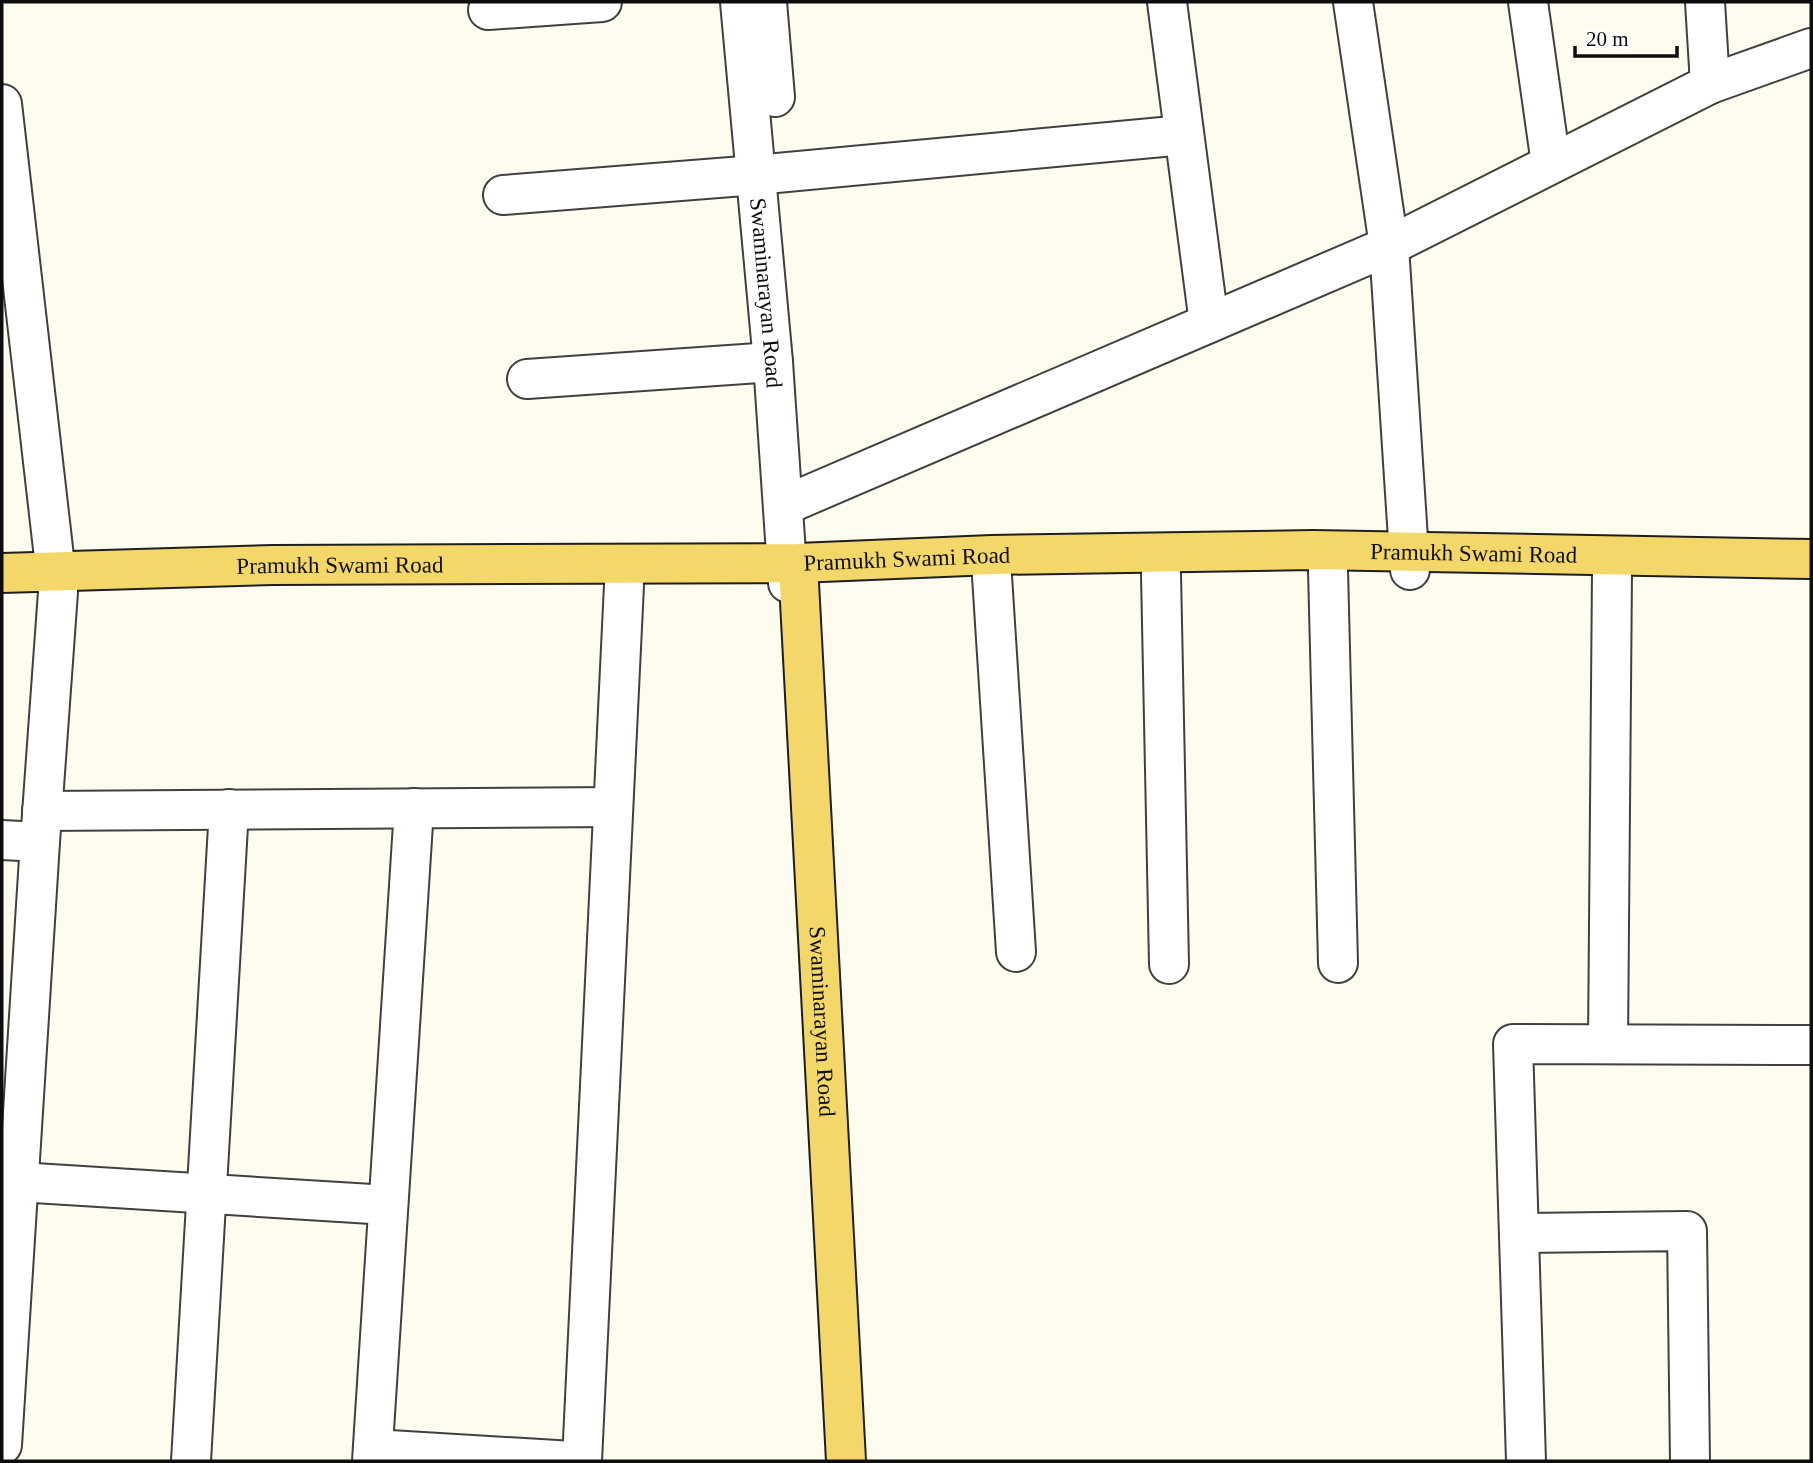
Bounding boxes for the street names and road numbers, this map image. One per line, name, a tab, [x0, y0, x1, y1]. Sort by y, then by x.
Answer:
street label: Swaminarayan Road	[745, 197, 787, 389]
street label: Pramukh Swami Road	[1370, 539, 1578, 568]
street label: Pramukh Swami Road	[803, 543, 1011, 576]
street label: Pramukh Swami Road	[236, 552, 444, 579]
street label: Swaminarayan Road	[804, 925, 840, 1118]

